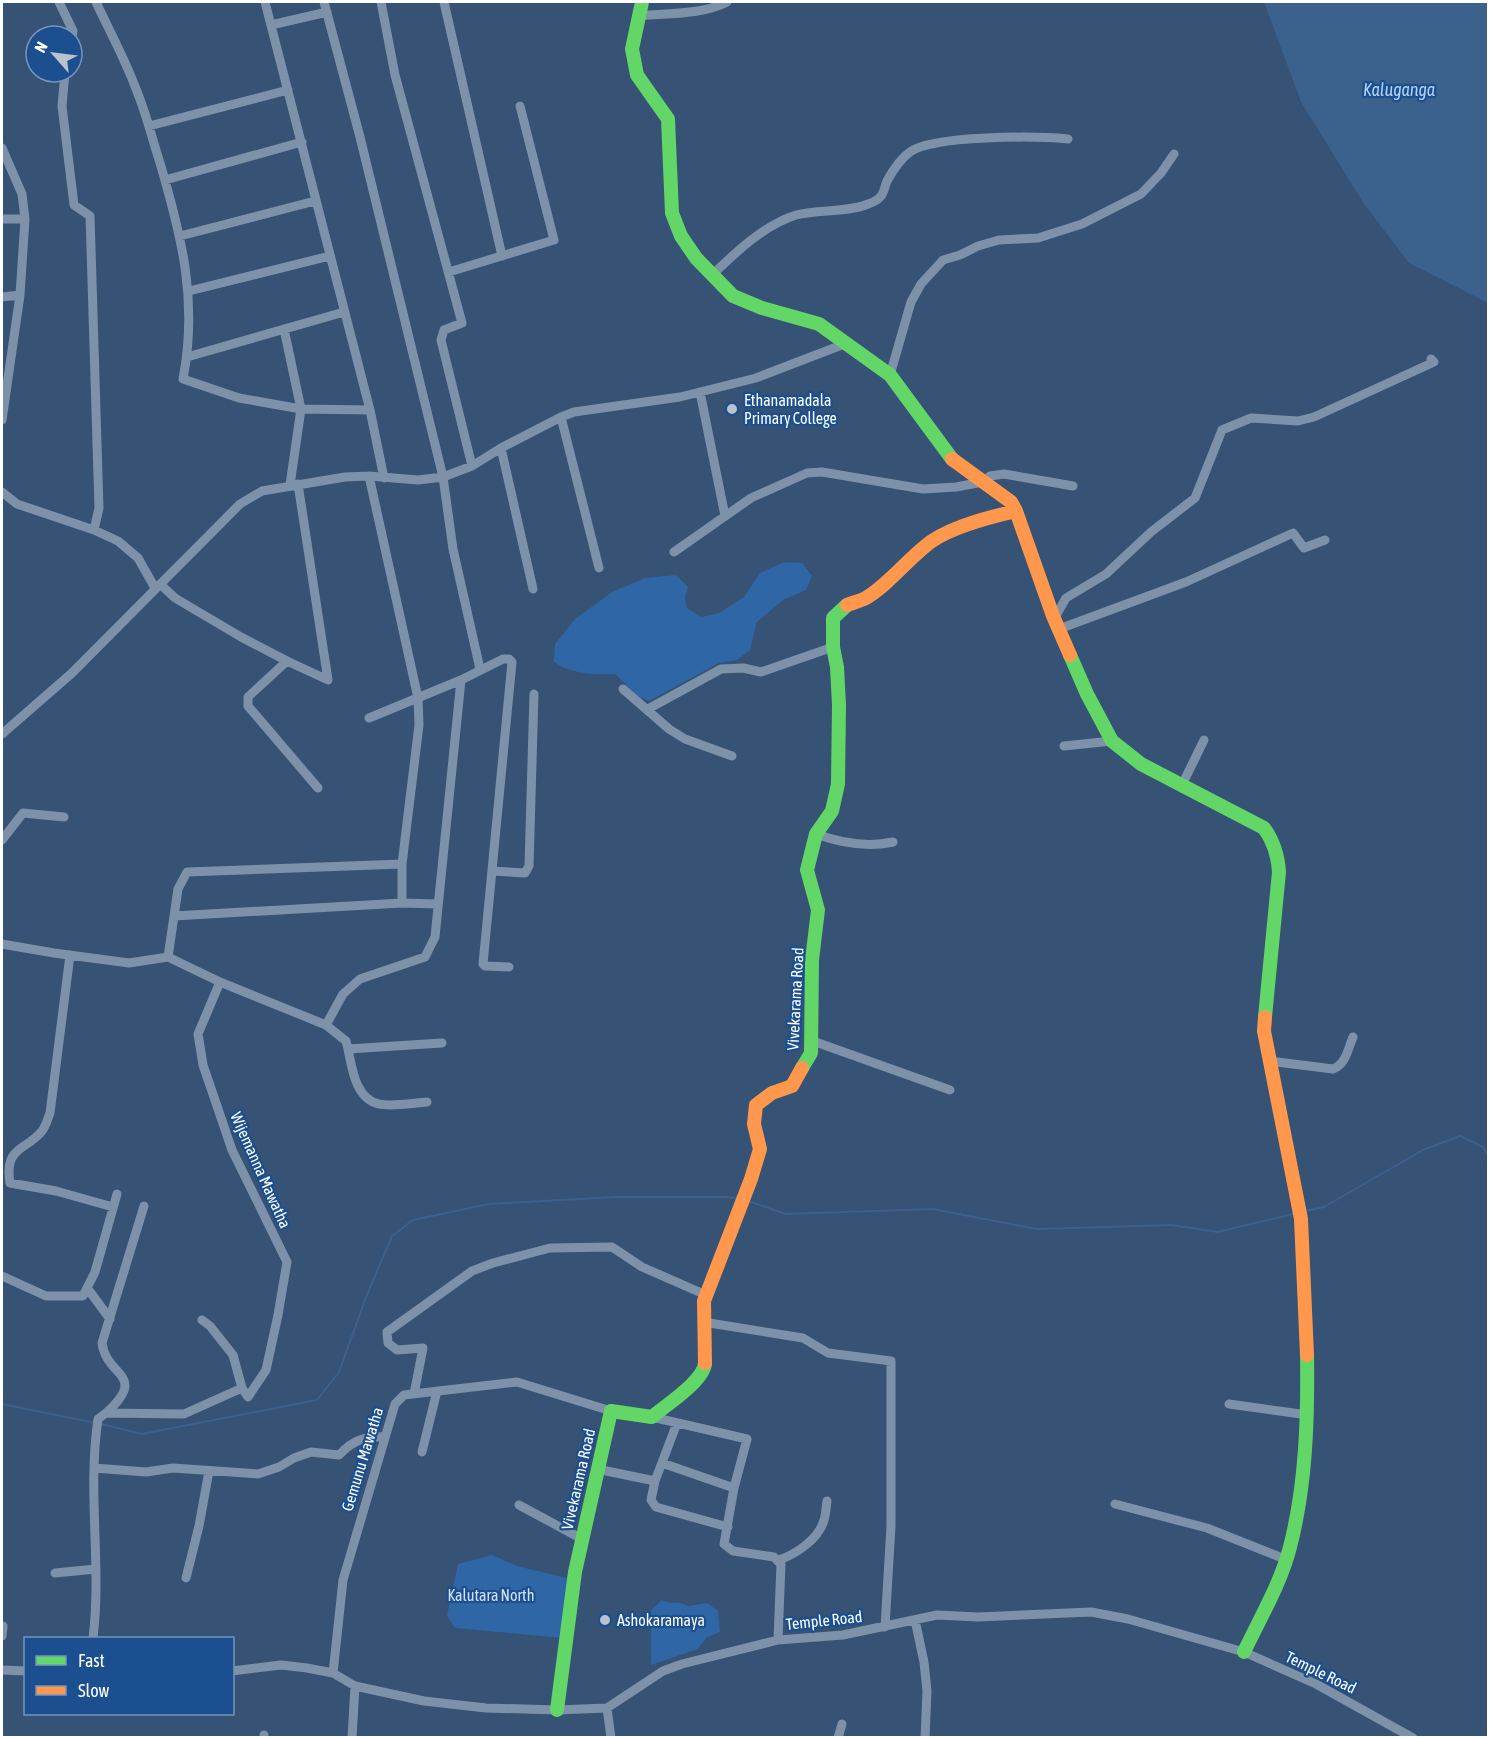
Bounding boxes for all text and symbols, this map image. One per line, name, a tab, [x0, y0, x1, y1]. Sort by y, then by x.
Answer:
north arrow	[24, 24, 84, 84]
text: N	[31, 39, 51, 55]
water label: Kaluganga	[1363, 79, 1436, 100]
place label: Ethanamadala Primary College	[744, 391, 837, 428]
marker: Ethanamadala Primary College	[725, 402, 739, 416]
street label: Vivekarama Road	[783, 947, 807, 1051]
street label: Wijemanna Mawatha	[226, 1109, 295, 1231]
street label: Gemunu Mawatha	[338, 1405, 386, 1513]
street label: Vivekarama Road	[558, 1427, 598, 1531]
park label: Kalutara North	[448, 1586, 534, 1604]
street label: Temple Road	[785, 1607, 863, 1634]
place label: Ashokaramaya	[617, 1611, 705, 1630]
marker: Ashokaramaya	[598, 1613, 612, 1627]
legend	[24, 1637, 234, 1715]
street label: Temple Road	[1282, 1647, 1359, 1698]
text: Fast	[78, 1650, 105, 1671]
text: Slow	[78, 1680, 109, 1701]

